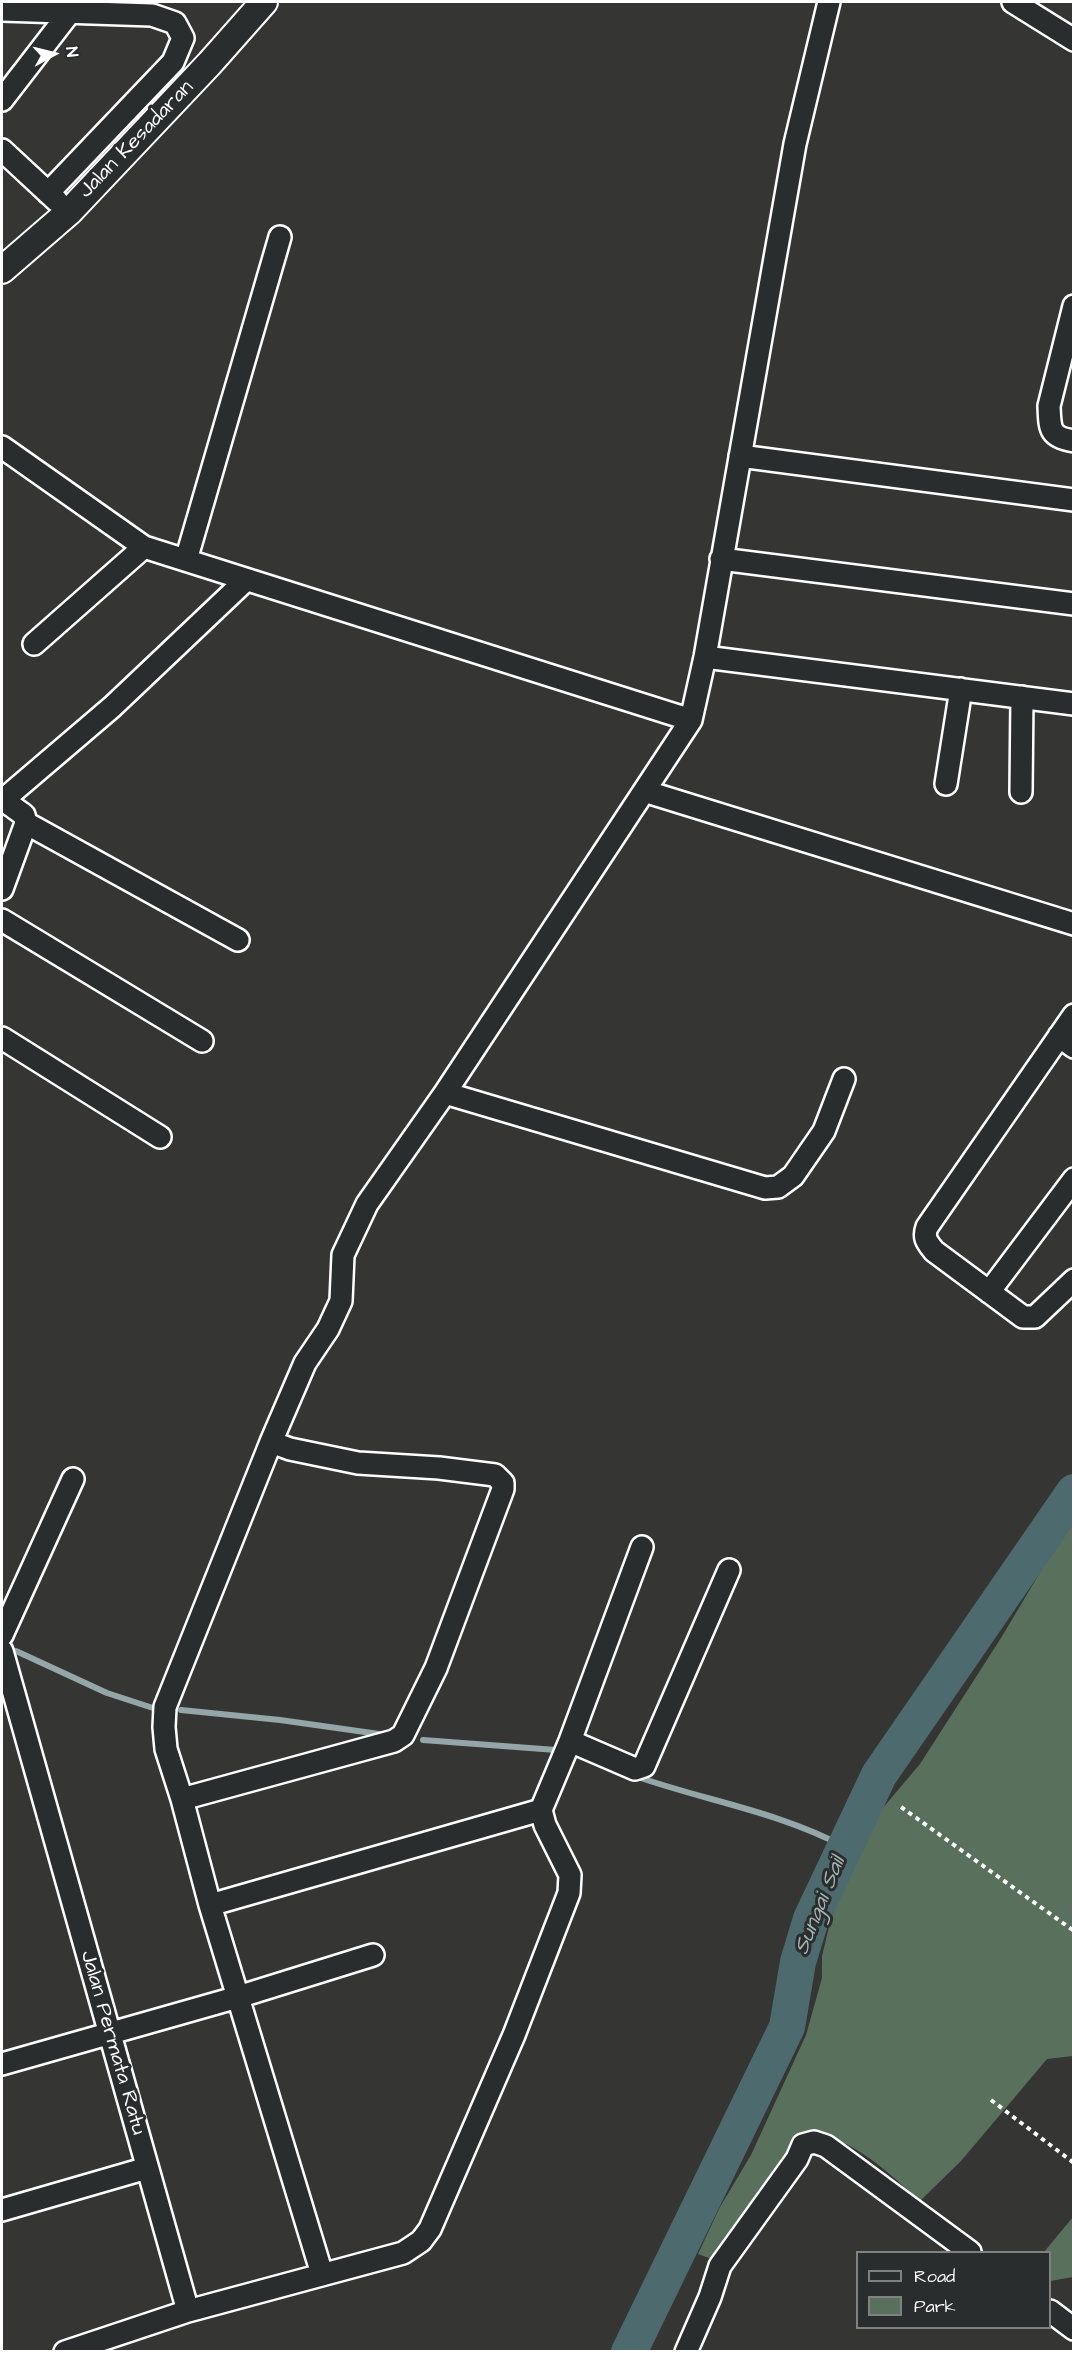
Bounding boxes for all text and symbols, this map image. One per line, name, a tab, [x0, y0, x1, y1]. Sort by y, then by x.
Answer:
north arrow	[24, 24, 84, 84]
text: N	[60, 45, 83, 58]
street label: Jalan Kesadaran	[74, 76, 200, 204]
water label: Sungai Sail	[789, 1853, 853, 1959]
street label: Jalan Permata Ratu	[74, 1948, 150, 2138]
legend	[856, 2251, 1051, 2329]
text: Road	[914, 2264, 955, 2289]
text: Park	[914, 2294, 956, 2319]

